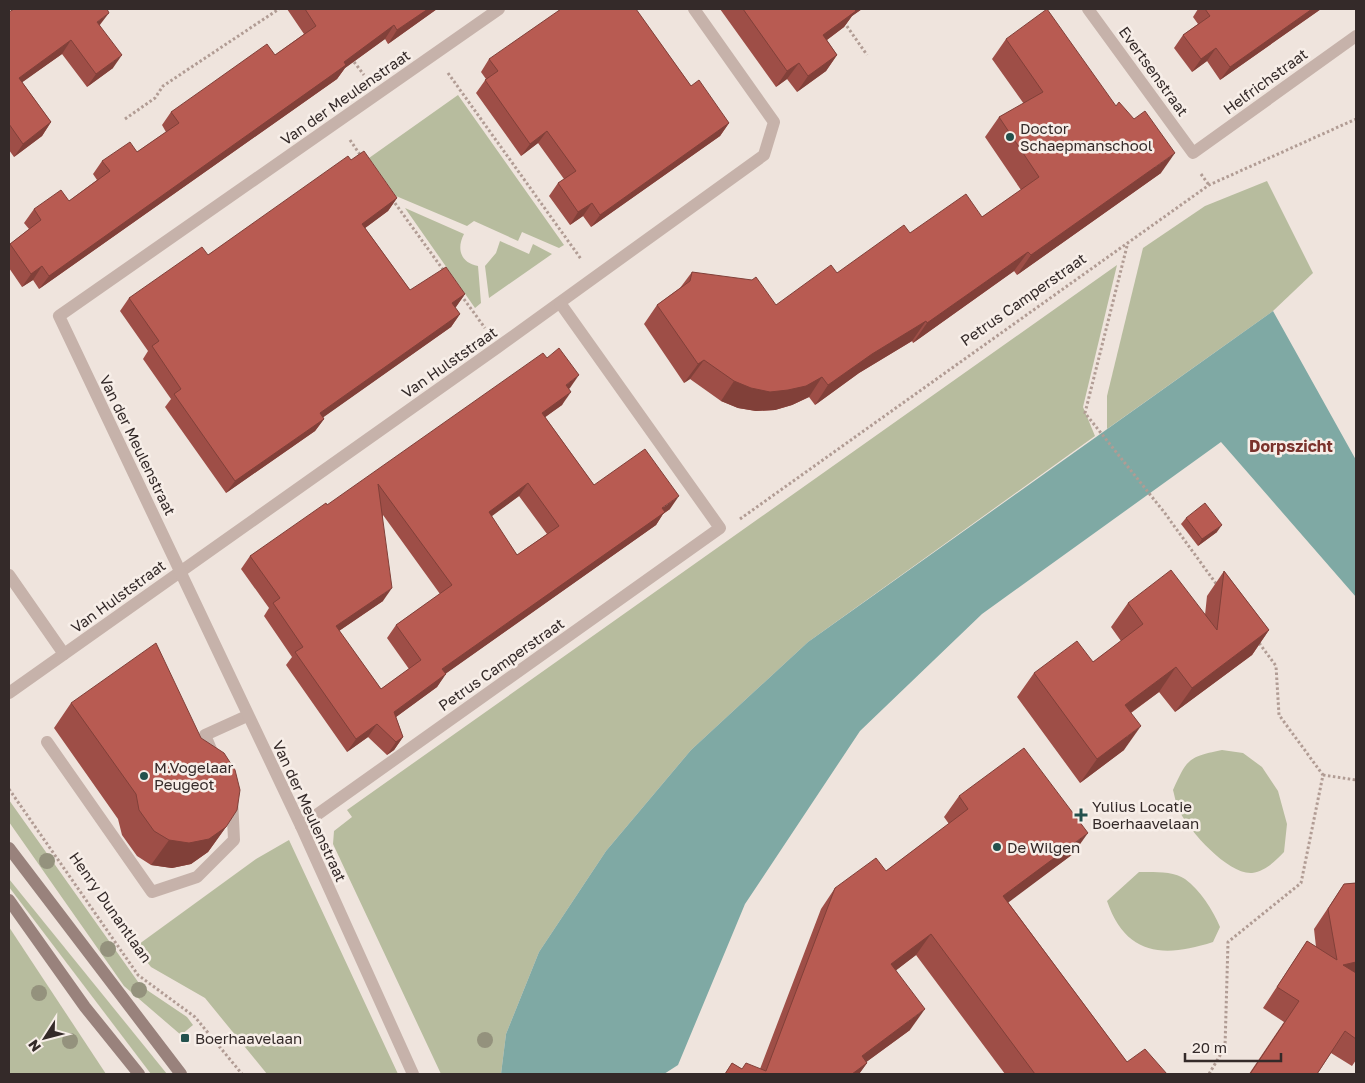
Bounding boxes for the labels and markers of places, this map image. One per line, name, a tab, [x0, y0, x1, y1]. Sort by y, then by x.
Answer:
place label: Doctor Schaepmanschool	[1020, 119, 1153, 154]
marker: Doctor Schaepmanschool	[1004, 131, 1016, 143]
place label: M.Vogelaar Peugeot	[154, 758, 233, 793]
marker: M.Vogelaar Peugeot	[138, 770, 150, 782]
place label: Yulius Locatie Boerhaavelaan	[1092, 797, 1199, 832]
marker: Yulius Locatie Boerhaavelaan	[1074, 808, 1088, 822]
place label: De Wilgen	[1007, 838, 1080, 856]
marker: De Wilgen	[991, 841, 1003, 853]
place label: Boerhaavelaan	[195, 1029, 302, 1047]
marker: Boerhaavelaan	[179, 1032, 191, 1044]

